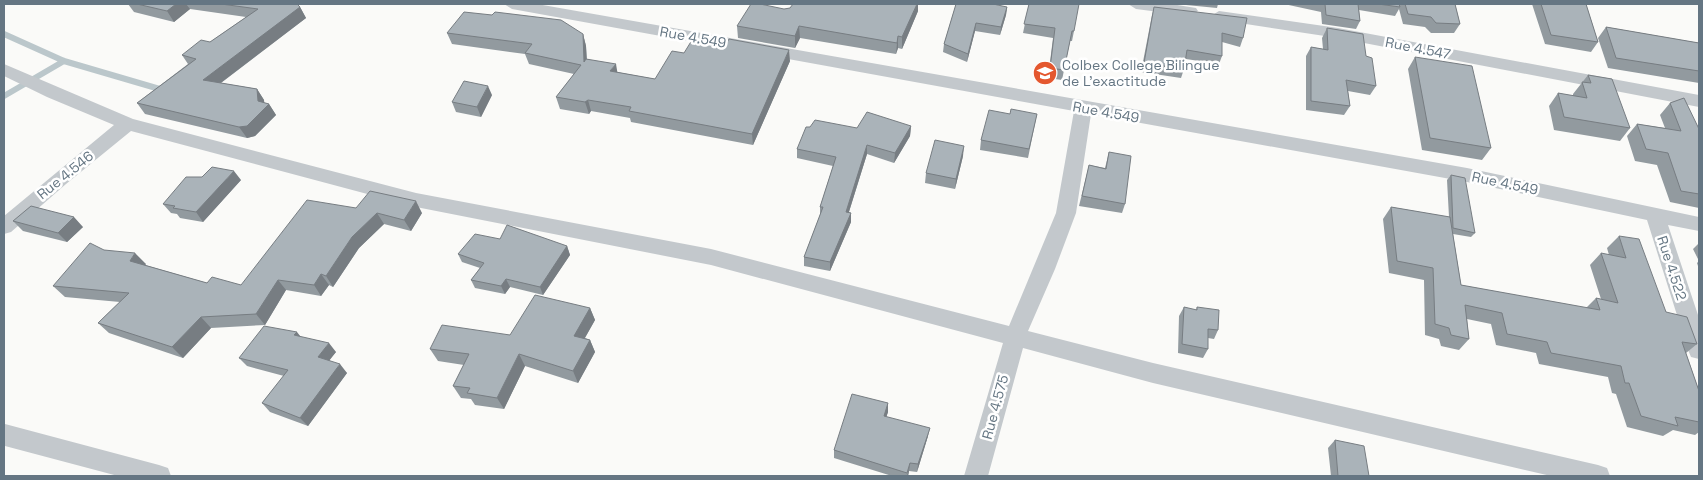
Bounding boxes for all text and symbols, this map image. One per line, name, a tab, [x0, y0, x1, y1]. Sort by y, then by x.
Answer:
street label: Rue 4.549	[658, 22, 728, 52]
street label: Rue 4.547	[1384, 33, 1452, 63]
place label: Colbex College Bilingue de L'exactitude	[1062, 56, 1219, 90]
school or university icon: Colbex College Bilingue de L'exactitude	[1032, 60, 1058, 86]
street label: Rue 4.549	[1071, 97, 1141, 127]
street label: Rue 4.546	[33, 147, 97, 203]
street label: Rue 4.549	[1470, 167, 1540, 199]
street label: Rue 4.522	[1653, 233, 1691, 303]
street label: Rue 4.575	[978, 373, 1012, 441]

